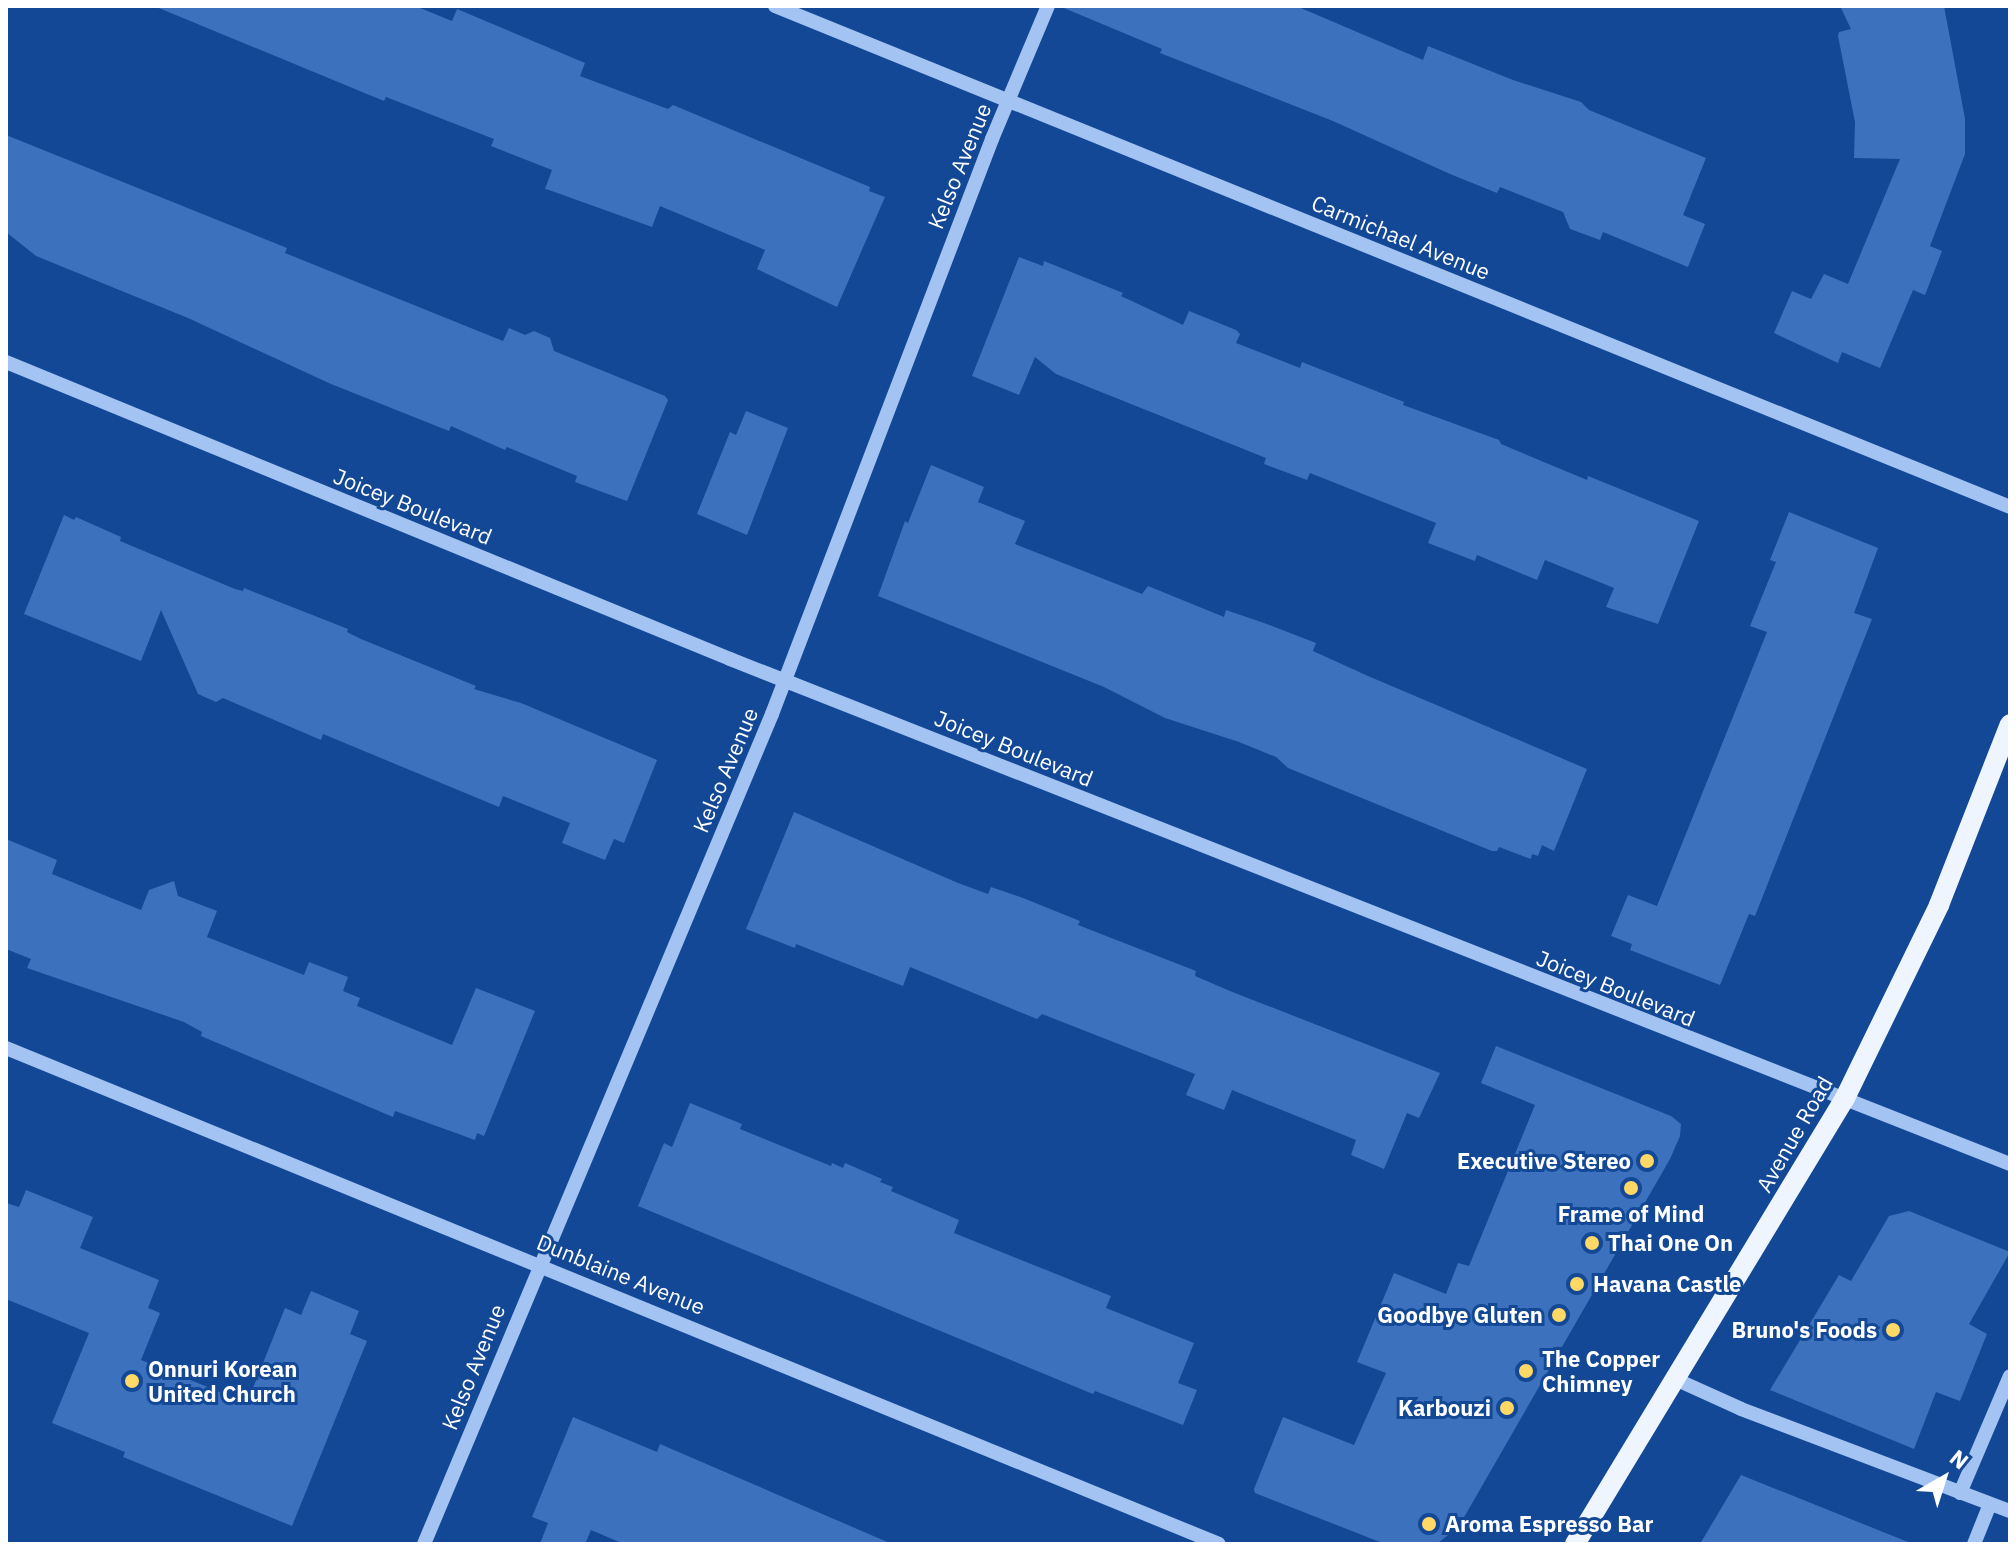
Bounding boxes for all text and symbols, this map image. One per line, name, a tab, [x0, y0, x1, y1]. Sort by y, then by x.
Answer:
street label: Kelso Avenue	[922, 99, 996, 233]
street label: Carmichael Avenue	[1308, 189, 1494, 285]
street label: Joicey Boulevard	[330, 462, 496, 550]
street label: Kelso Avenue	[687, 704, 763, 836]
street label: Joicey Boulevard	[931, 704, 1097, 792]
street label: Joicey Boulevard	[1533, 944, 1699, 1032]
street label: Avenue Road	[1750, 1071, 1838, 1197]
place label: Executive Stereo	[1457, 1148, 1631, 1174]
marker: Executive Stereo	[1638, 1152, 1656, 1170]
marker: Frame of Mind	[1622, 1179, 1640, 1197]
place label: Frame of Mind	[1558, 1201, 1704, 1227]
street label: Dunblaine Avenue	[533, 1228, 709, 1320]
place label: Thai One On	[1608, 1230, 1733, 1256]
marker: Thai One On	[1583, 1234, 1601, 1252]
place label: Havana Castle	[1593, 1271, 1741, 1297]
marker: Havana Castle	[1568, 1275, 1586, 1293]
street label: Kelso Avenue	[436, 1300, 510, 1434]
place label: Goodbye Gluten	[1377, 1302, 1543, 1328]
marker: Goodbye Gluten	[1550, 1306, 1568, 1324]
place label: Bruno's Foods	[1732, 1317, 1877, 1343]
marker: Bruno's Foods	[1884, 1321, 1902, 1339]
place label: The Copper Chimney	[1542, 1345, 1660, 1396]
place label: Onnuri Korean United Church	[148, 1355, 297, 1406]
marker: The Copper Chimney	[1517, 1362, 1535, 1380]
marker: Onnuri Korean United Church	[123, 1372, 141, 1390]
place label: Karbouzi	[1398, 1395, 1491, 1421]
marker: Karbouzi	[1498, 1399, 1516, 1417]
north arrow	[1904, 1438, 1984, 1518]
text: N	[1944, 1443, 1975, 1475]
place label: Aroma Espresso Bar	[1445, 1511, 1653, 1537]
marker: Aroma Espresso Bar	[1420, 1515, 1438, 1533]

